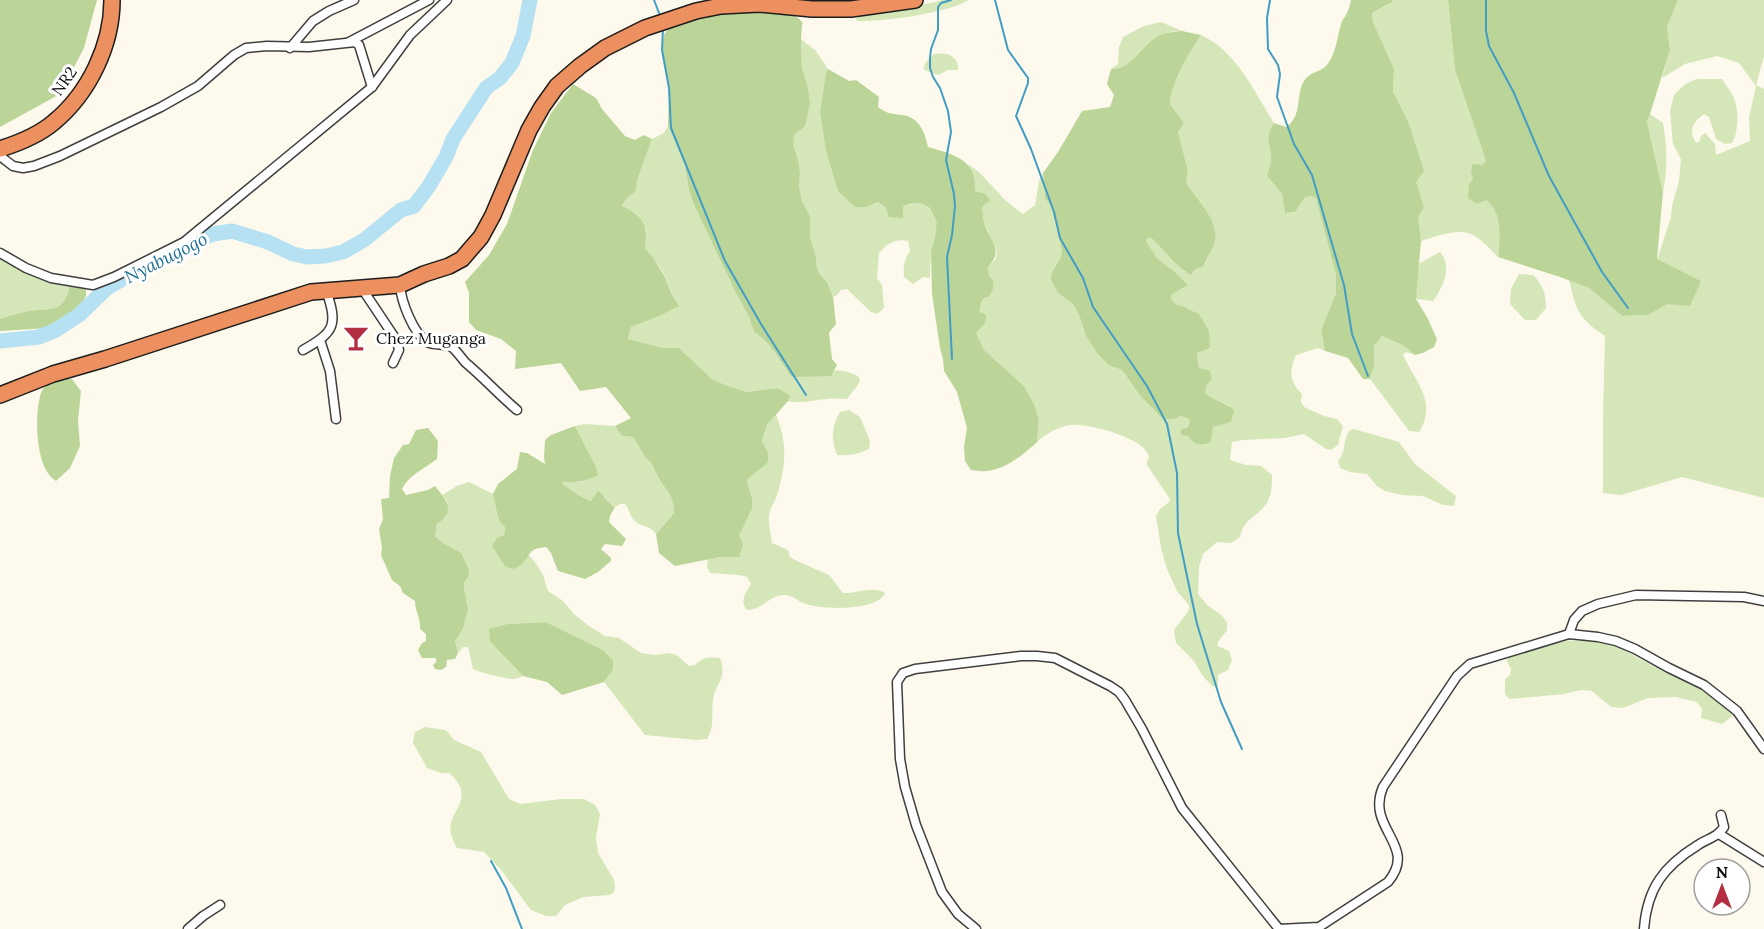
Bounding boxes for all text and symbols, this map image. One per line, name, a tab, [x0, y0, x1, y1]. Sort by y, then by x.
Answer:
street label: NR2	[47, 63, 81, 99]
water label: Nyabugogo	[120, 227, 211, 288]
bar icon: Chez Muganga	[341, 323, 371, 353]
place label: Chez Muganga	[376, 328, 486, 348]
north arrow	[1692, 857, 1752, 917]
text: N	[1716, 862, 1728, 882]

